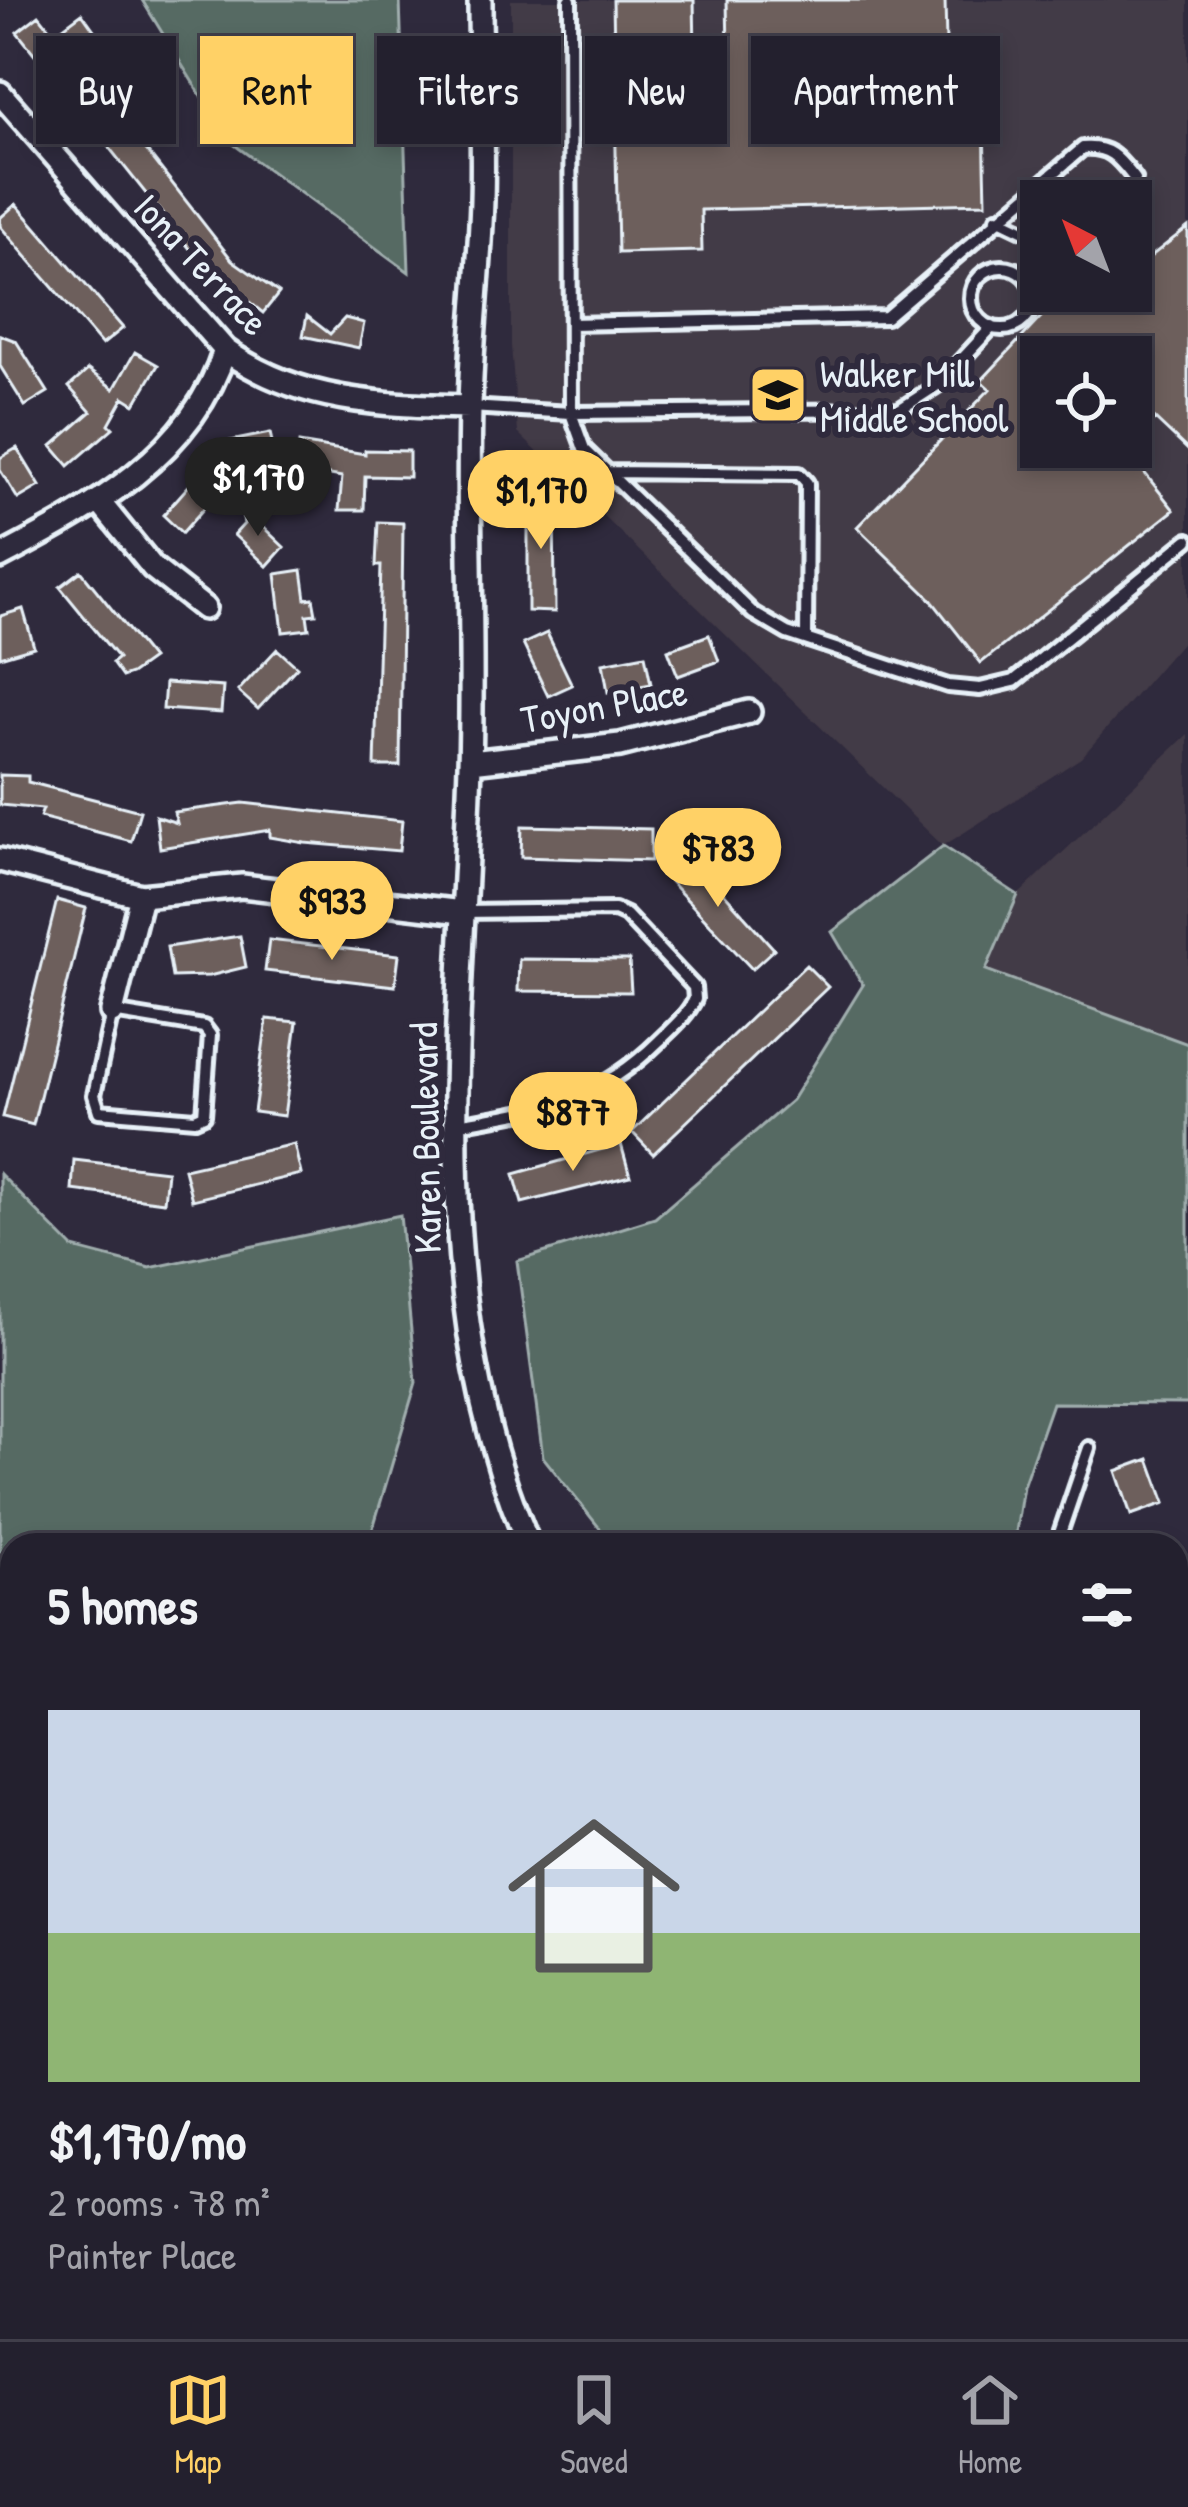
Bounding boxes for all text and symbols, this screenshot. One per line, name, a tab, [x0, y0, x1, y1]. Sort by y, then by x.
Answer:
chip: Buy	[36, 36, 176, 144]
chip: Rent	[200, 36, 353, 144]
chip: Filters	[377, 36, 561, 144]
chip: New	[585, 36, 727, 144]
chip: Apartment	[751, 36, 1000, 144]
north arrow	[1020, 180, 1152, 312]
map controls	[1020, 180, 1152, 468]
street label: Iona Terrace	[123, 181, 282, 346]
button: locate	[1020, 336, 1152, 468]
place label: Walker Mill Middle School	[820, 346, 1009, 444]
school or university icon: Walker Mill Middle School	[747, 364, 809, 426]
pin: $1,170	[160, 437, 356, 539]
text: $1,170	[212, 449, 304, 502]
pin: $1,170	[443, 450, 639, 552]
text: $1,170	[495, 462, 587, 515]
street label: Toyon Place	[517, 664, 691, 745]
pin: $783	[647, 808, 789, 910]
text: $783	[681, 820, 755, 873]
pin: $933	[261, 861, 403, 963]
text: $933	[297, 873, 367, 926]
street label: Karen Boulevard	[396, 1022, 453, 1254]
pin: $877	[502, 1072, 644, 1174]
text: $877	[535, 1084, 611, 1137]
text: 5 homes	[48, 1571, 198, 1640]
icon: filters	[1074, 1572, 1140, 1638]
icon: home	[486, 1788, 702, 2004]
text: $1,170/mo	[48, 2106, 246, 2175]
text: 2 rooms · 78 m²	[48, 2175, 270, 2228]
text: Painter Place	[48, 2228, 236, 2281]
tab: Map	[165, 2367, 231, 2483]
tab: Saved	[560, 2367, 628, 2483]
tab: Home	[957, 2367, 1023, 2483]

